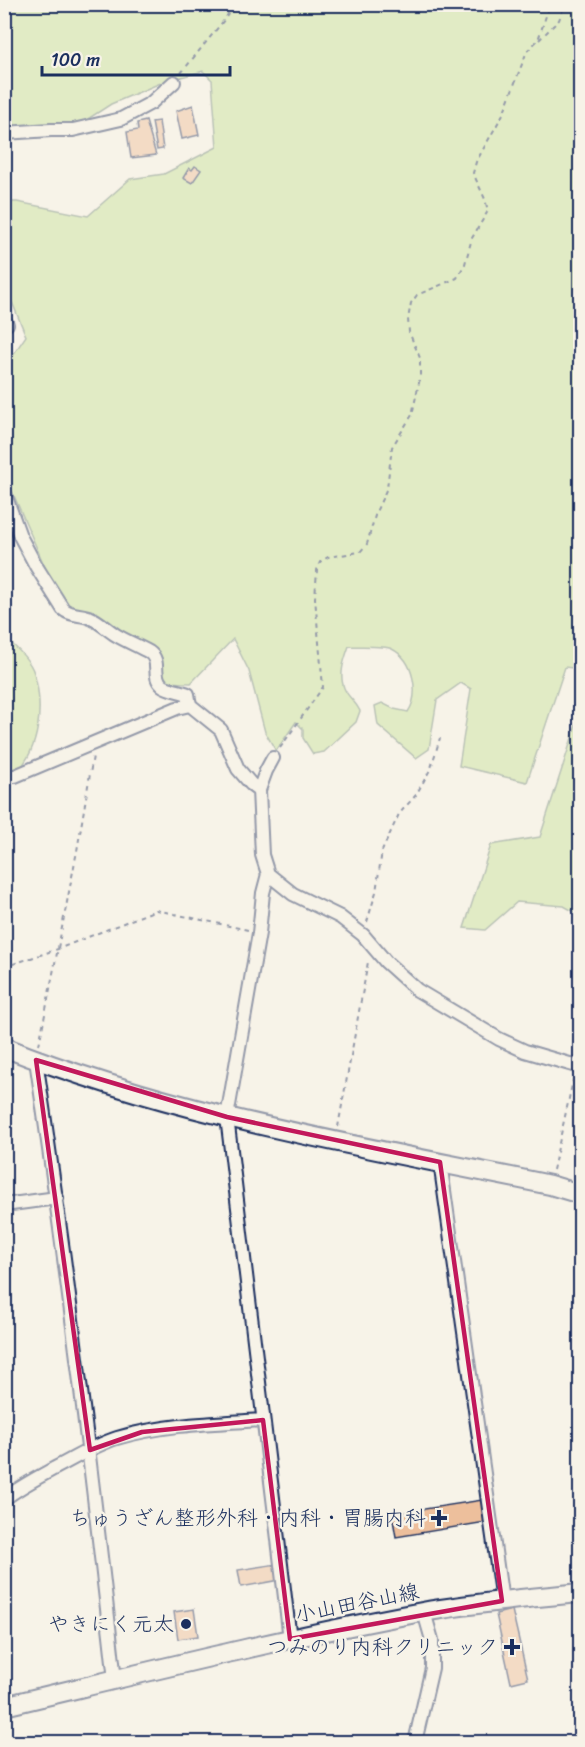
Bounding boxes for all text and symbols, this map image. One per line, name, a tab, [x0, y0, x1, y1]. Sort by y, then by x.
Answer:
scale bar	[42, 39, 230, 77]
text: 100 m	[51, 44, 100, 76]
place label: ちゅうざん整形外科・内科・胃腸内科	[69, 1499, 426, 1537]
marker: ちゅうざん整形外科・内科・胃腸内科	[430, 1509, 448, 1527]
street label: 小山田谷山線	[292, 1572, 422, 1634]
place label: やきにく元太	[48, 1605, 174, 1643]
marker: やきにく元太	[179, 1617, 193, 1631]
place label: つみのり内科クリニック	[267, 1628, 498, 1666]
marker: つみのり内科クリニック	[503, 1638, 521, 1656]

